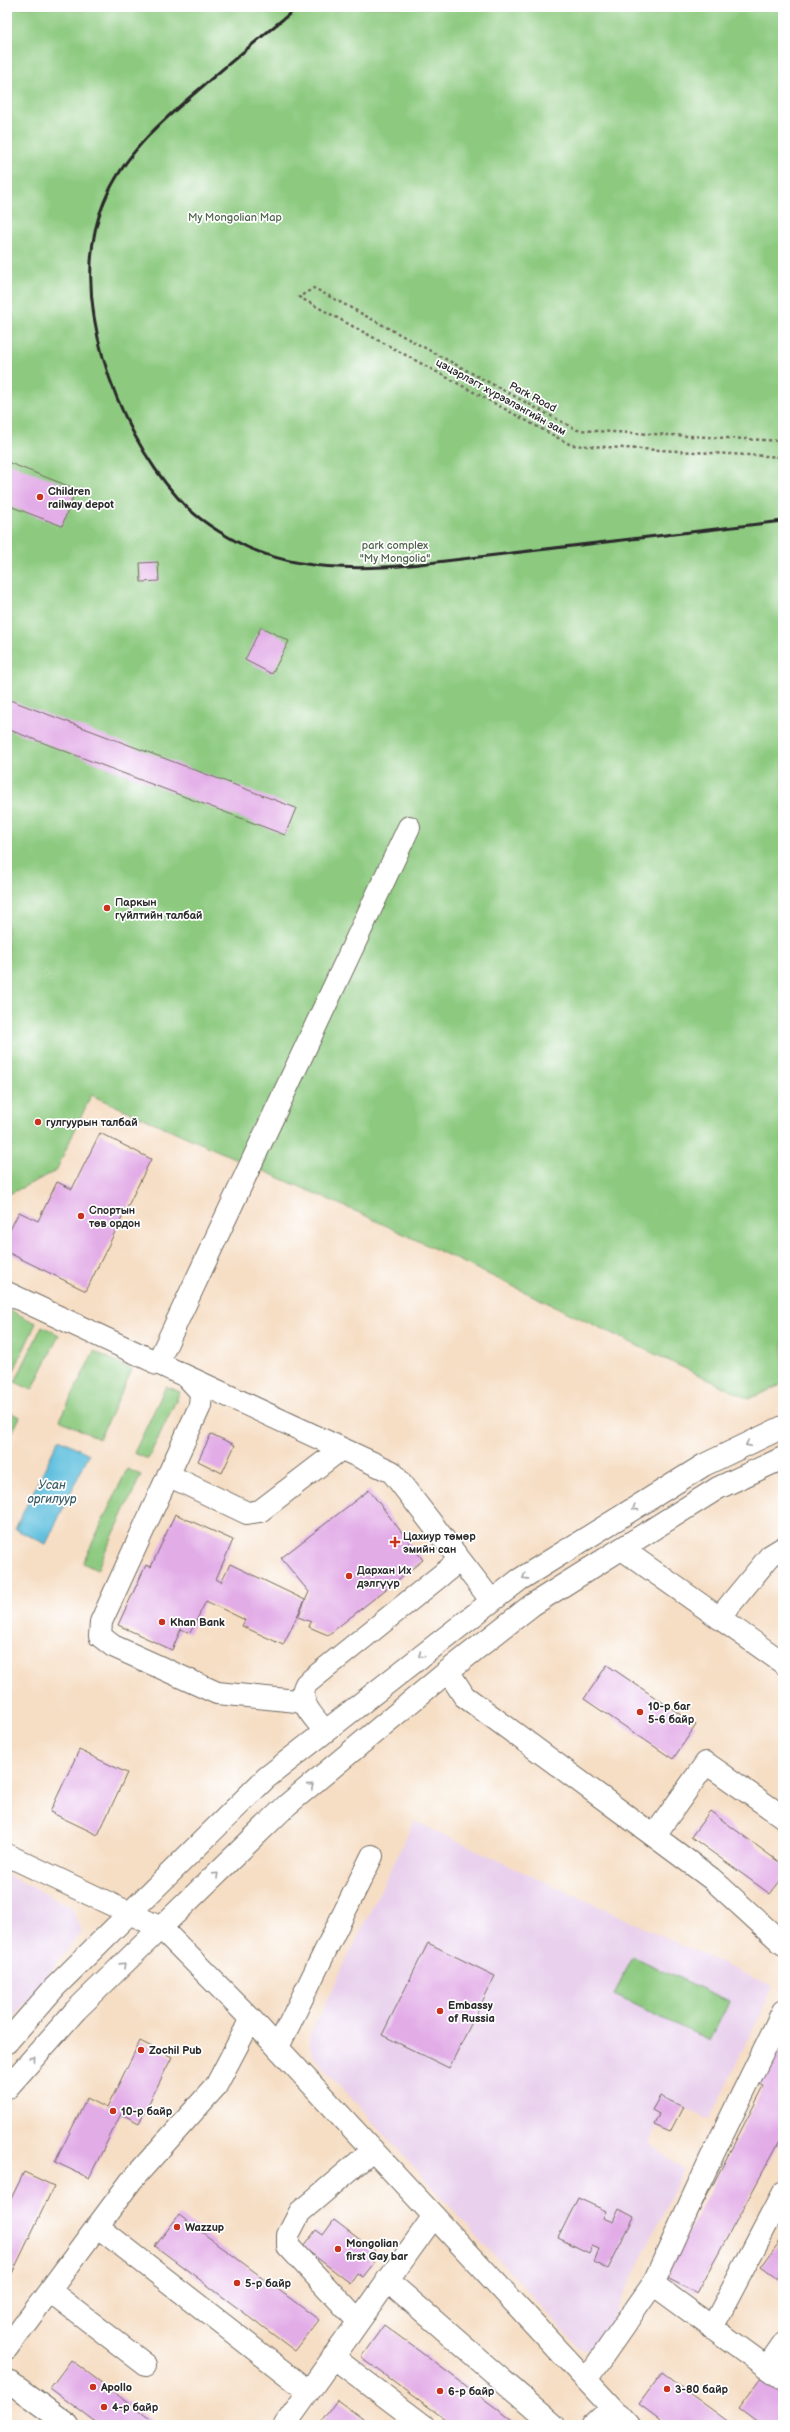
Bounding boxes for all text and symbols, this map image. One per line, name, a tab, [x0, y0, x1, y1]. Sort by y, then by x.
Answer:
park label: My Mongolian Map	[188, 211, 282, 224]
street label: цэцэрлэгт хүрээлэнгийн зам	[434, 356, 568, 438]
street label: Park Road	[507, 379, 559, 415]
place label: Children railway depot	[48, 485, 114, 511]
marker: Children railway depot	[35, 492, 45, 502]
park label: park complex "My Mongolia"	[360, 539, 430, 565]
place label: Паркын гүйлтийн талбай	[115, 896, 202, 922]
marker: Паркын гүйлтийн талбай	[102, 903, 112, 913]
place label: гулгуурын талбай	[46, 1116, 138, 1129]
marker: гулгуурын талбай	[33, 1117, 43, 1127]
place label: Спортын төв ордон	[89, 1204, 140, 1230]
marker: Спортын төв ордон	[76, 1211, 86, 1221]
one-way arrow	[745, 1439, 752, 1447]
water label: Усан оргилуур	[27, 1478, 77, 1507]
one-way arrow	[632, 1503, 639, 1511]
place label: Цахиур төмөр эмийн сан	[403, 1530, 476, 1556]
marker: Цахиур төмөр эмийн сан	[390, 1537, 400, 1547]
place label: Дархан Их дэлгүүр	[356, 1564, 411, 1590]
marker: Дархан Их дэлгүүр	[344, 1571, 354, 1581]
one-way arrow	[522, 1572, 529, 1579]
place label: Khan Bank	[170, 1616, 225, 1629]
marker: Khan Bank	[157, 1617, 167, 1627]
one-way arrow	[419, 1651, 426, 1658]
place label: 10-р баг 5-6 байр	[648, 1700, 695, 1726]
marker: 10-р баг 5-6 байр	[635, 1707, 645, 1717]
one-way arrow	[306, 1783, 313, 1790]
one-way arrow	[211, 1872, 219, 1880]
one-way arrow	[118, 1962, 126, 1970]
place label: Embassy of Russia	[448, 1999, 495, 2025]
marker: Embassy of Russia	[435, 2006, 445, 2016]
place label: Zochil Pub	[149, 2044, 202, 2057]
marker: Zochil Pub	[136, 2045, 146, 2055]
one-way arrow	[28, 2056, 35, 2064]
place label: 10-р байр	[121, 2105, 173, 2118]
marker: 10-р байр	[108, 2106, 118, 2116]
place label: Wazzup	[185, 2221, 224, 2234]
marker: Wazzup	[172, 2222, 182, 2232]
place label: Mongolian first Gay bar	[346, 2237, 409, 2263]
marker: Mongolian first Gay bar	[333, 2244, 343, 2254]
place label: 5-р байр	[245, 2277, 292, 2290]
marker: 5-р байр	[232, 2278, 242, 2288]
place label: Apollo	[100, 2381, 132, 2394]
marker: Apollo	[88, 2382, 98, 2392]
place label: 3-80 байр	[675, 2383, 729, 2396]
marker: 3-80 байр	[662, 2384, 672, 2394]
place label: 6-р байр	[448, 2385, 495, 2398]
marker: 6-р байр	[435, 2386, 445, 2396]
place label: 4-р байр	[112, 2401, 159, 2414]
marker: 4-р байр	[99, 2402, 109, 2412]

